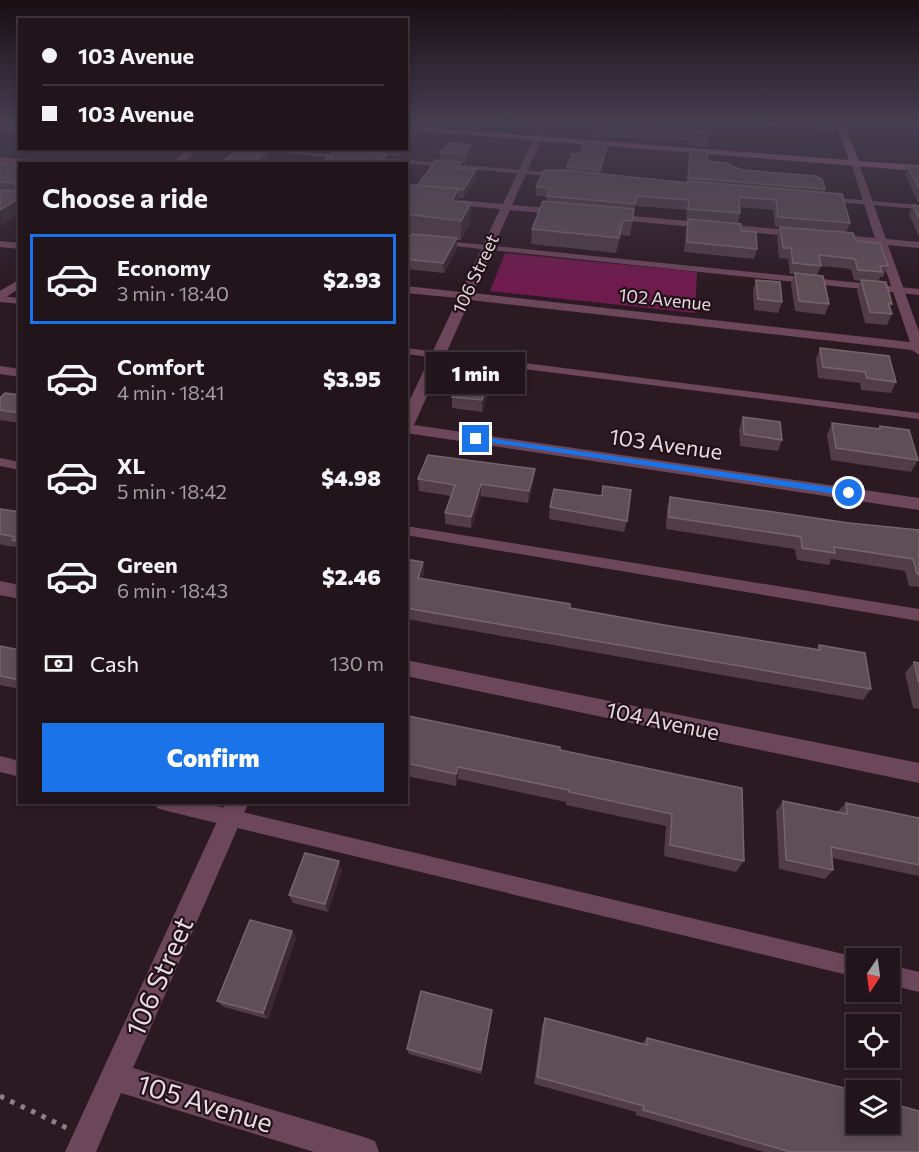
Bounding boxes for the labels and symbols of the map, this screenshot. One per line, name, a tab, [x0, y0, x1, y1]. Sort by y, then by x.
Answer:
street label: 106 Street	[447, 231, 503, 317]
street label: 102 Avenue	[618, 283, 712, 315]
callout: 1 min	[426, 352, 526, 394]
street label: 103 Avenue	[608, 422, 724, 465]
route end	[462, 425, 489, 452]
route start	[835, 479, 862, 506]
street label: 104 Avenue	[604, 695, 722, 746]
street label: 106 Street	[118, 912, 200, 1041]
north arrow	[846, 948, 900, 1002]
street label: 105 Avenue	[134, 1066, 277, 1139]

